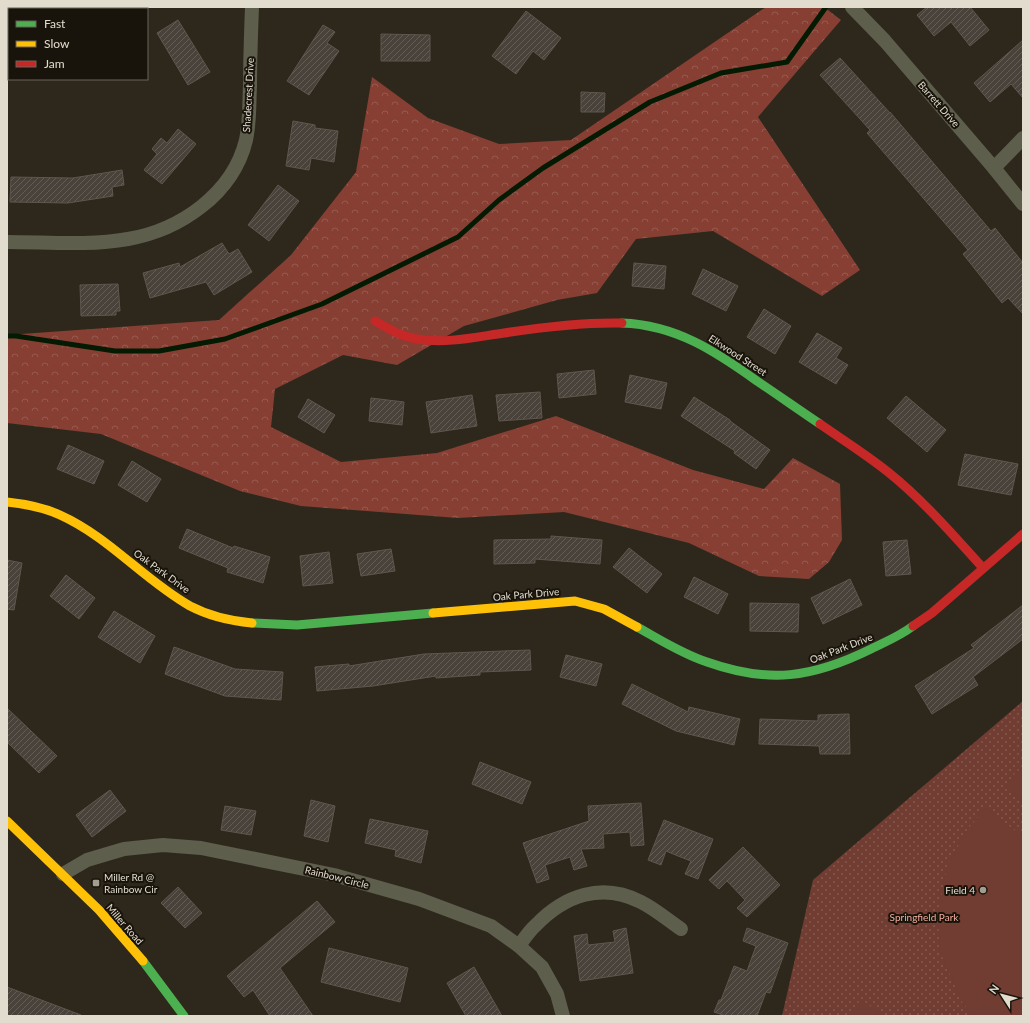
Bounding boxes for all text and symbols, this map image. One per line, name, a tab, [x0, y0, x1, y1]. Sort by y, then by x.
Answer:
legend	[8, 8, 148, 80]
text: Fast	[44, 16, 66, 31]
text: Slow	[44, 36, 70, 51]
text: Jam	[44, 56, 65, 71]
street label: Shadecrest Drive	[240, 57, 256, 133]
street label: Barrett Drive	[916, 79, 962, 129]
street label: Elkwood Street	[707, 332, 770, 378]
street label: Oak Park Drive	[132, 547, 192, 595]
street label: Oak Park Drive	[492, 585, 560, 603]
street label: Oak Park Drive	[808, 630, 874, 666]
street label: Rainbow Circle	[304, 863, 370, 891]
place label: Miller Rd @ Rainbow Cir	[104, 871, 158, 895]
marker: Miller Rd @ Rainbow Cir	[91, 878, 101, 888]
place label: Field 4	[945, 884, 975, 896]
marker: Field 4	[978, 885, 988, 895]
street label: Miller Road	[104, 901, 146, 947]
park label: Springfield Park	[890, 911, 959, 923]
north arrow	[982, 975, 1022, 1015]
text: N	[986, 982, 1001, 996]

